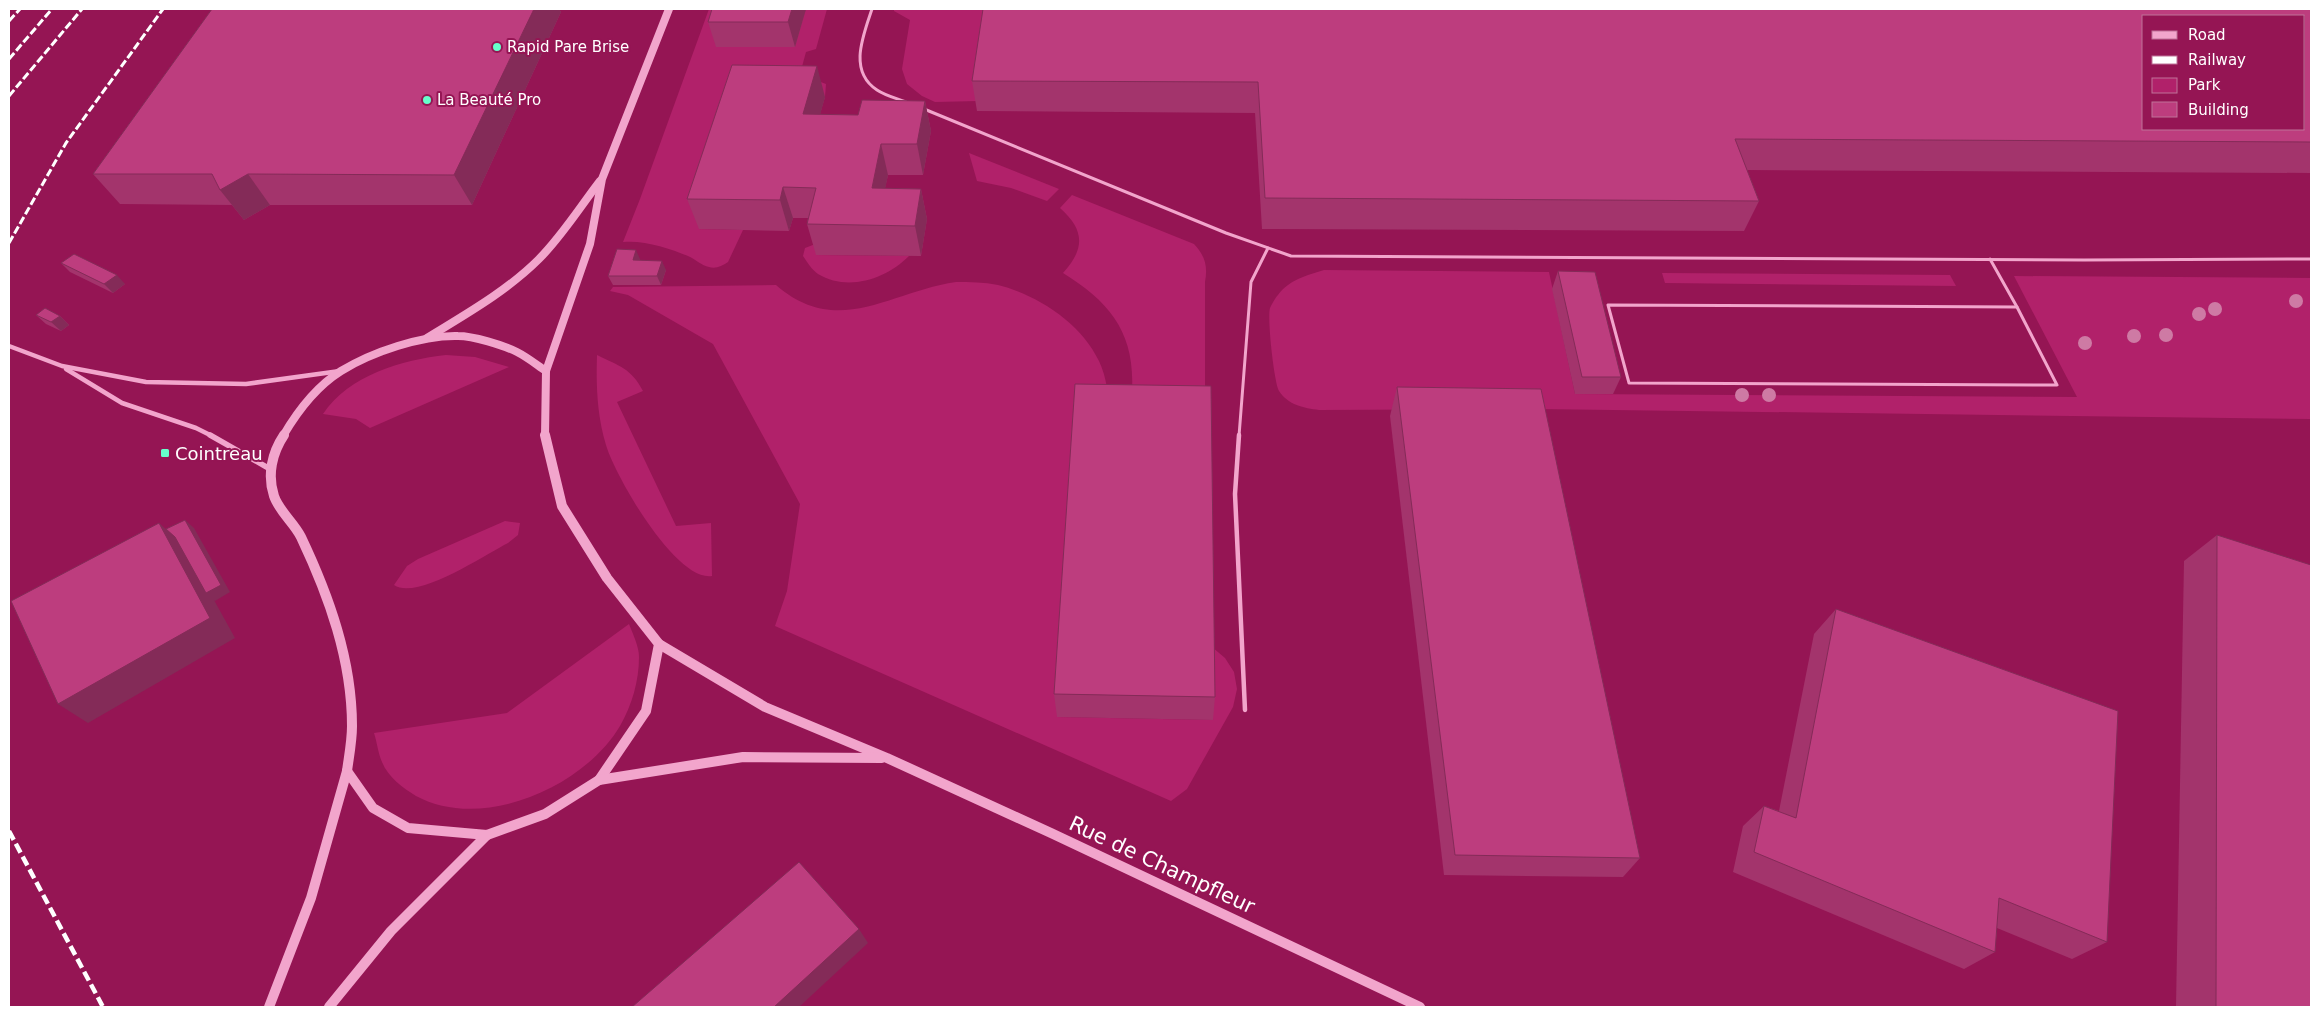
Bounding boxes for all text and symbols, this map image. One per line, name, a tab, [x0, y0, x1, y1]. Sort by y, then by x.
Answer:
legend	[2142, 15, 2305, 130]
text: Road	[2188, 26, 2226, 44]
place label: Rapid Pare Brise	[507, 38, 629, 56]
marker: Rapid Pare Brise	[491, 41, 503, 53]
text: Railway	[2188, 51, 2246, 69]
text: Park	[2188, 76, 2221, 94]
place label: La Beauté Pro	[437, 91, 541, 109]
marker: La Beauté Pro	[421, 94, 433, 106]
text: Building	[2188, 101, 2249, 119]
place label: Cointreau	[175, 443, 263, 464]
marker: Cointreau	[159, 447, 171, 459]
street label: Rue de Champfleur	[1065, 811, 1259, 919]

